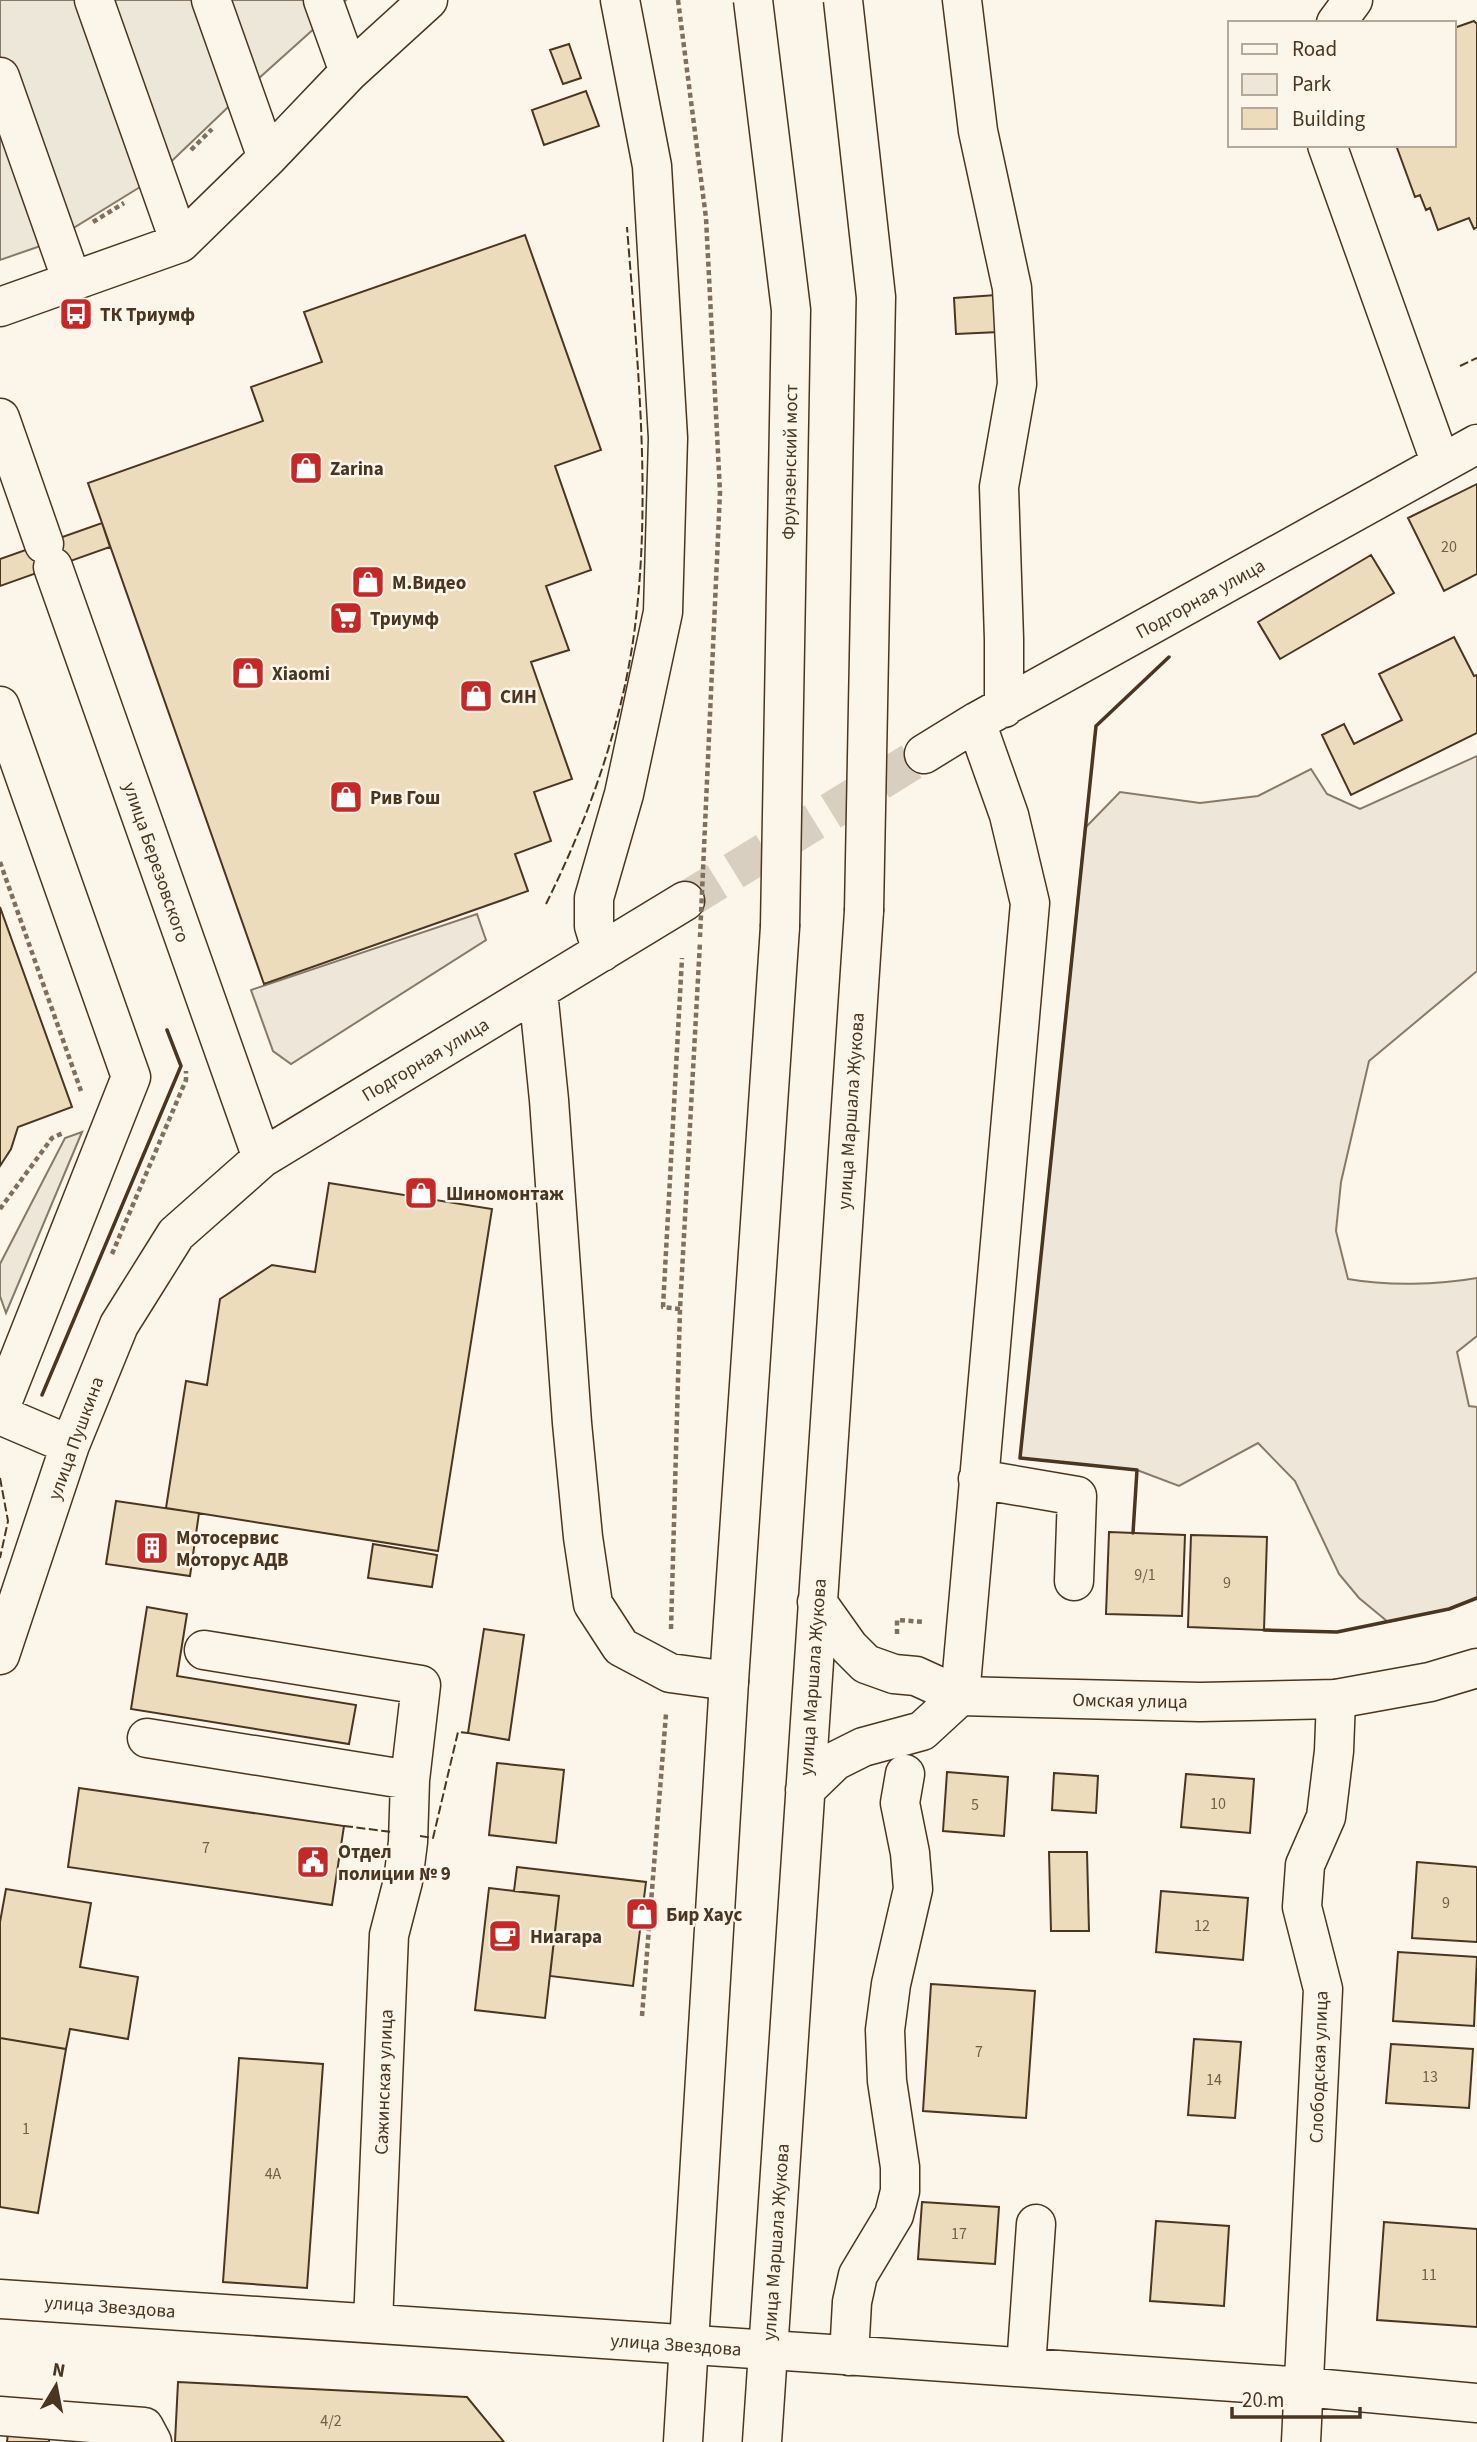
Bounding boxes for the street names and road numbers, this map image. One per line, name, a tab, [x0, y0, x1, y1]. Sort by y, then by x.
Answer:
street label: Фрунзенский мост	[776, 384, 805, 540]
street label: Подгорная улица	[1131, 553, 1270, 646]
street label: улица Березовского	[115, 779, 196, 946]
street label: Подгорная улица	[357, 1012, 495, 1109]
street label: улица Маршала Жукова	[831, 1012, 872, 1211]
street label: улица Пушкина	[42, 1373, 111, 1504]
street label: улица Маршала Жукова	[793, 1578, 834, 1777]
street label: Омская улица	[1072, 1687, 1188, 1716]
street label: Слободская улица	[1303, 1990, 1336, 2144]
street label: Сажинская улица	[368, 2009, 401, 2155]
street label: улица Маршала Жукова	[756, 2143, 797, 2342]
street label: улица Звездова	[43, 2289, 176, 2326]
street label: улица Звездова	[609, 2327, 742, 2364]

